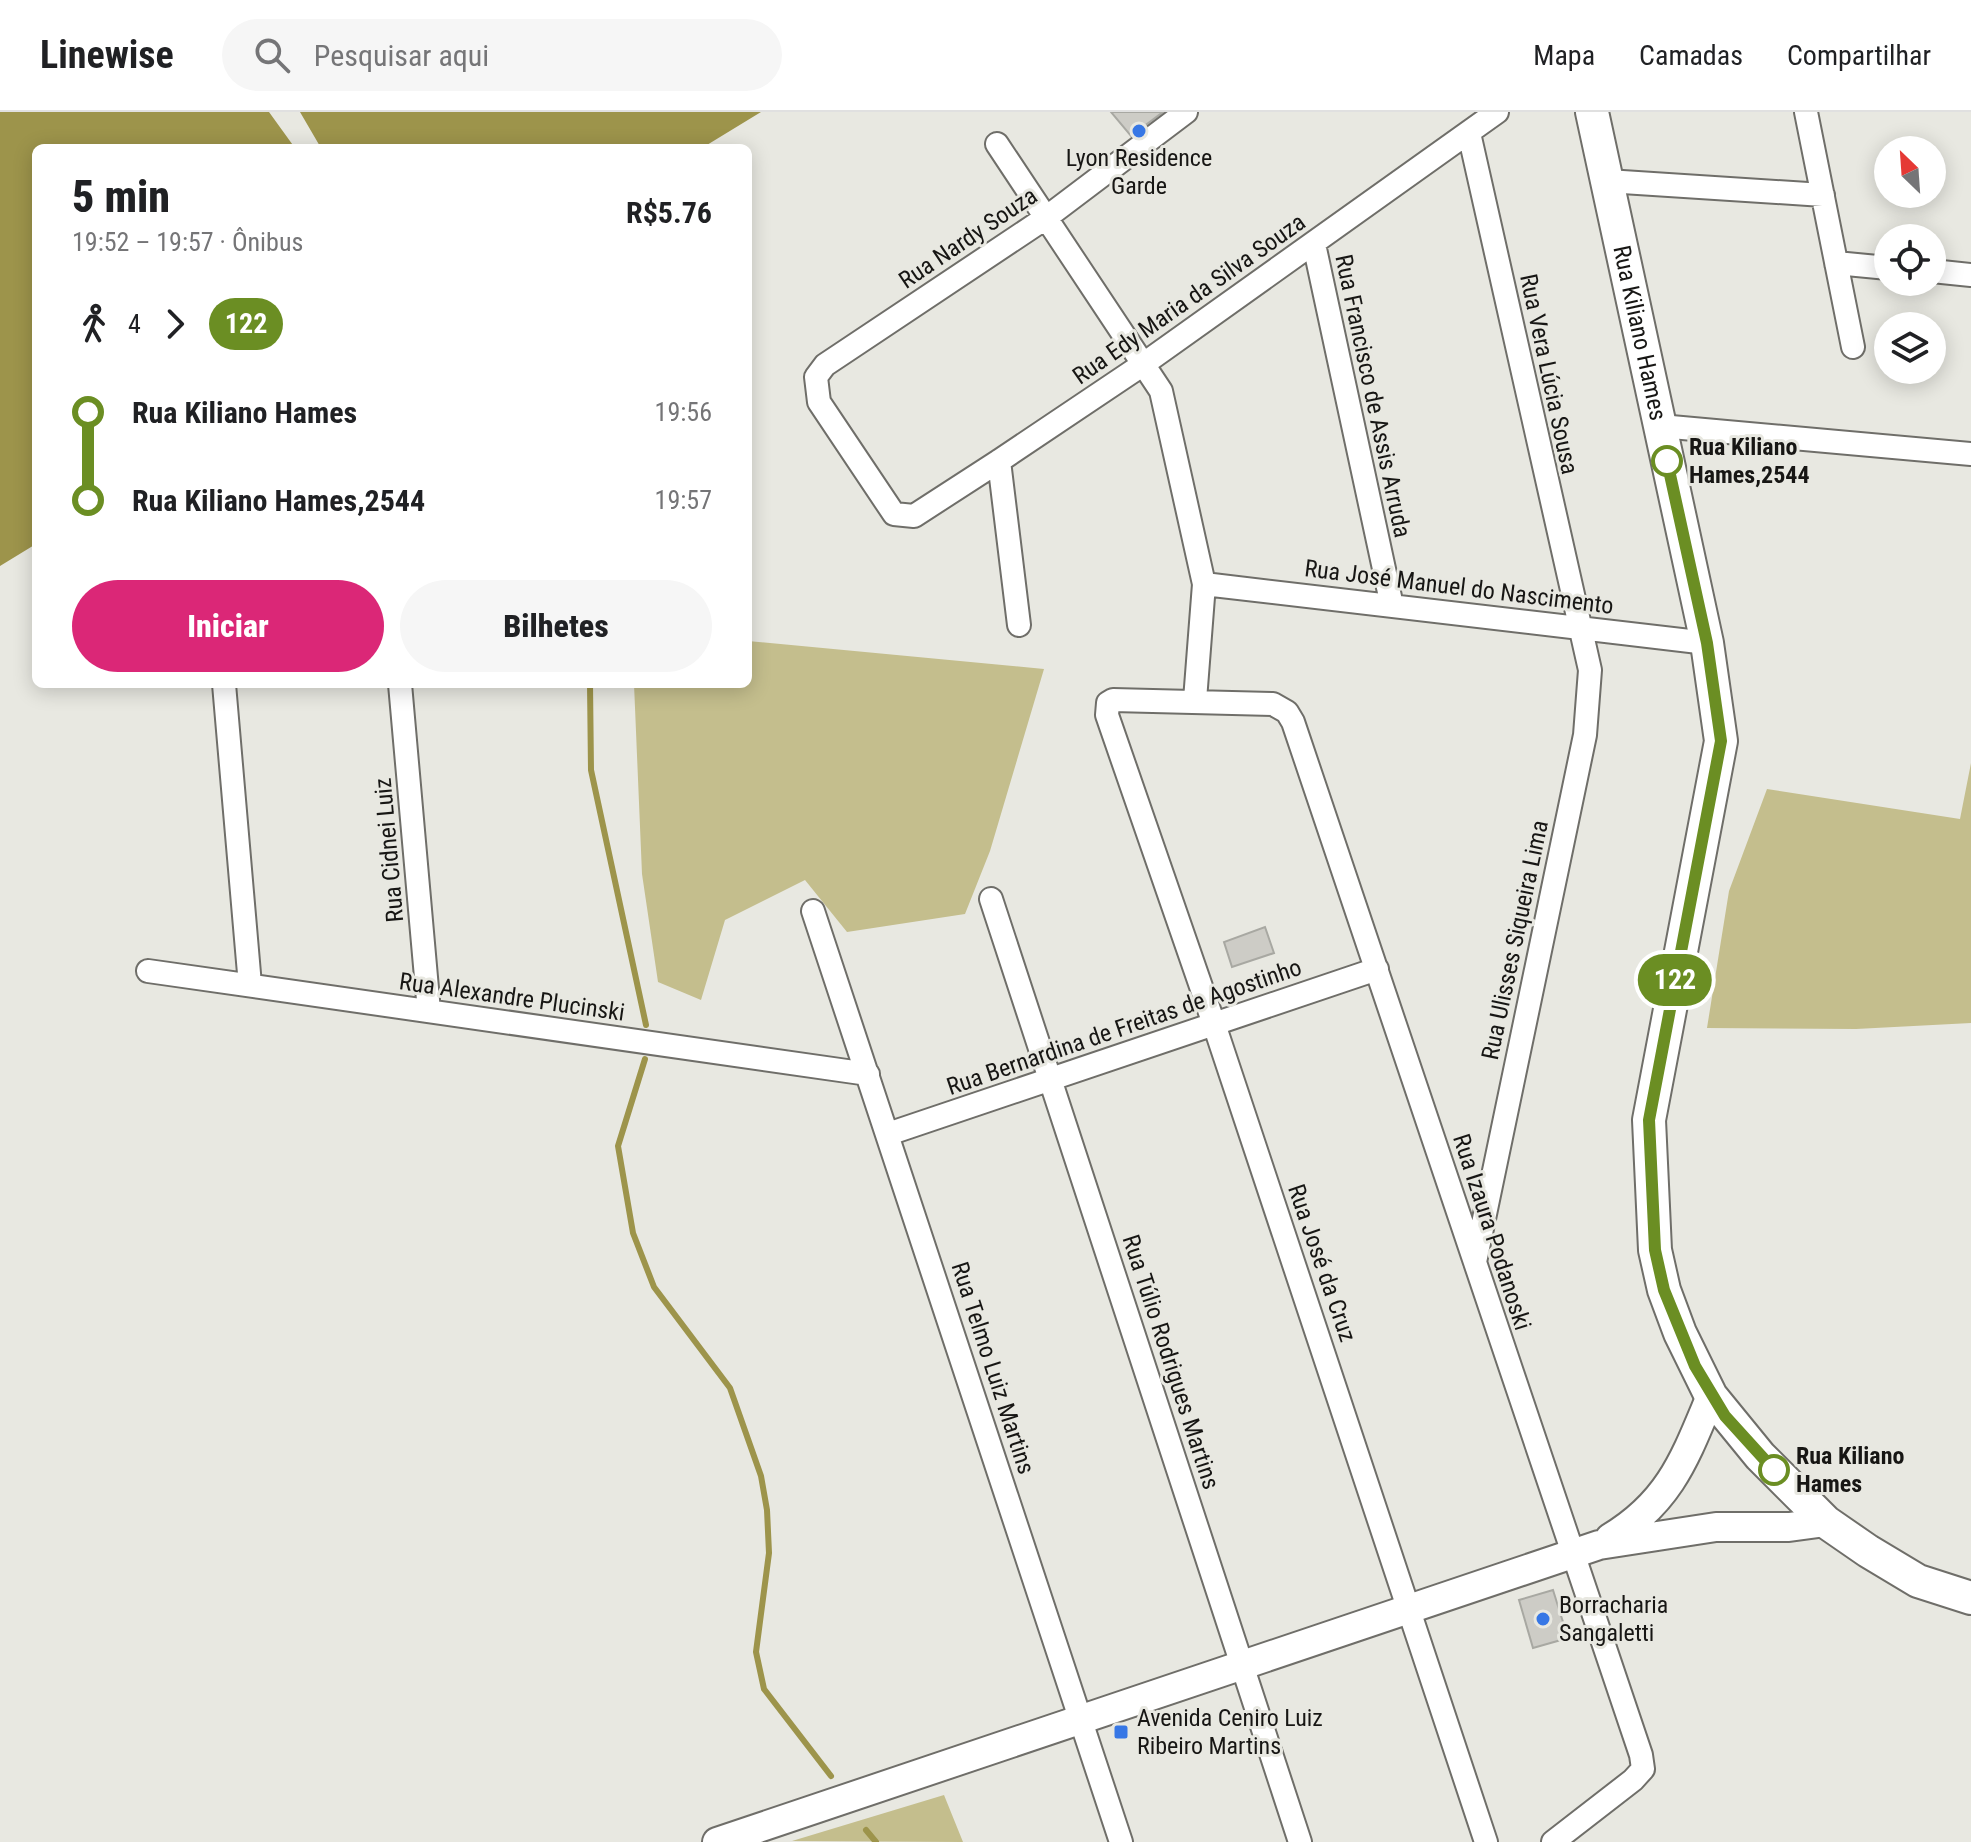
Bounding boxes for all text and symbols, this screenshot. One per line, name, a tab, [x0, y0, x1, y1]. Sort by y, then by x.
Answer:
search box	[222, 19, 782, 91]
text: Linewise	[40, 33, 174, 77]
icon: search	[250, 33, 294, 77]
text: Pesquisar aqui	[314, 38, 489, 73]
text: Mapa	[1533, 39, 1595, 72]
text: Camadas	[1639, 39, 1743, 72]
text: Compartilhar	[1787, 39, 1931, 72]
marker: Lyon Residence Garde	[1130, 122, 1148, 140]
north arrow	[1874, 136, 1946, 208]
map controls	[1874, 136, 1946, 384]
place label: Lyon Residence Garde	[1066, 144, 1212, 200]
text: 5 min	[72, 171, 170, 223]
street label: Rua Nardy Souza	[894, 182, 1042, 294]
text: R$5.76	[626, 195, 712, 230]
street label: Rua Edy Maria da Silva Souza	[1067, 208, 1311, 390]
button: locate	[1874, 224, 1946, 296]
text: 19:52 – 19:57 · Ônibus	[72, 227, 303, 257]
street label: Rua Kiliano Hames	[1607, 243, 1672, 423]
street label: Rua Francisco de Assis Arruda	[1329, 252, 1417, 540]
street label: Rua Vera Lúcia Sousa	[1514, 271, 1584, 477]
icon: walk	[72, 302, 116, 346]
icon: forward	[153, 302, 197, 346]
text: 122	[225, 307, 267, 340]
text: 4	[128, 309, 141, 339]
button: layers	[1874, 312, 1946, 384]
text: Rua Kiliano Hames	[132, 395, 357, 430]
text: 19:56	[655, 397, 712, 427]
place label: Rua Kiliano Hames,2544	[1689, 433, 1810, 489]
marker: Rua Kiliano Hames,2544	[1652, 446, 1682, 476]
text: Rua Kiliano Hames,2544	[132, 483, 425, 518]
text: 19:57	[655, 485, 712, 515]
street label: Rua José Manuel do Nascimento	[1303, 554, 1615, 620]
button: Iniciar	[72, 580, 384, 672]
button: Bilhetes	[400, 580, 712, 672]
street label: Rua Cidnei Luiz	[369, 777, 409, 923]
street label: Rua Ulisses Siqueira Lima	[1476, 818, 1554, 1062]
street label: Rua Bernardina de Freitas de Agostinho	[943, 953, 1305, 1101]
line badge: 122	[1629, 954, 1721, 1006]
text: 122	[1654, 963, 1696, 996]
street label: Rua Alexandre Plucinski	[398, 967, 626, 1027]
street label: Rua Izaura Podanoski	[1447, 1130, 1537, 1334]
street label: Rua José da Cruz	[1282, 1181, 1362, 1345]
street label: Rua Túlio Rodrigues Martins	[1117, 1231, 1225, 1493]
street label: Rua Telmo Luiz Martins	[945, 1258, 1041, 1478]
place label: Rua Kiliano Hames	[1796, 1442, 1904, 1498]
marker: Rua Kiliano Hames	[1759, 1455, 1789, 1485]
place label: Borracharia Sangaletti	[1559, 1591, 1668, 1647]
marker: Borracharia Sangaletti	[1534, 1610, 1552, 1628]
place label: Avenida Ceniro Luiz Ribeiro Martins	[1137, 1704, 1323, 1760]
marker: Avenida Ceniro Luiz Ribeiro Martins	[1112, 1723, 1130, 1741]

